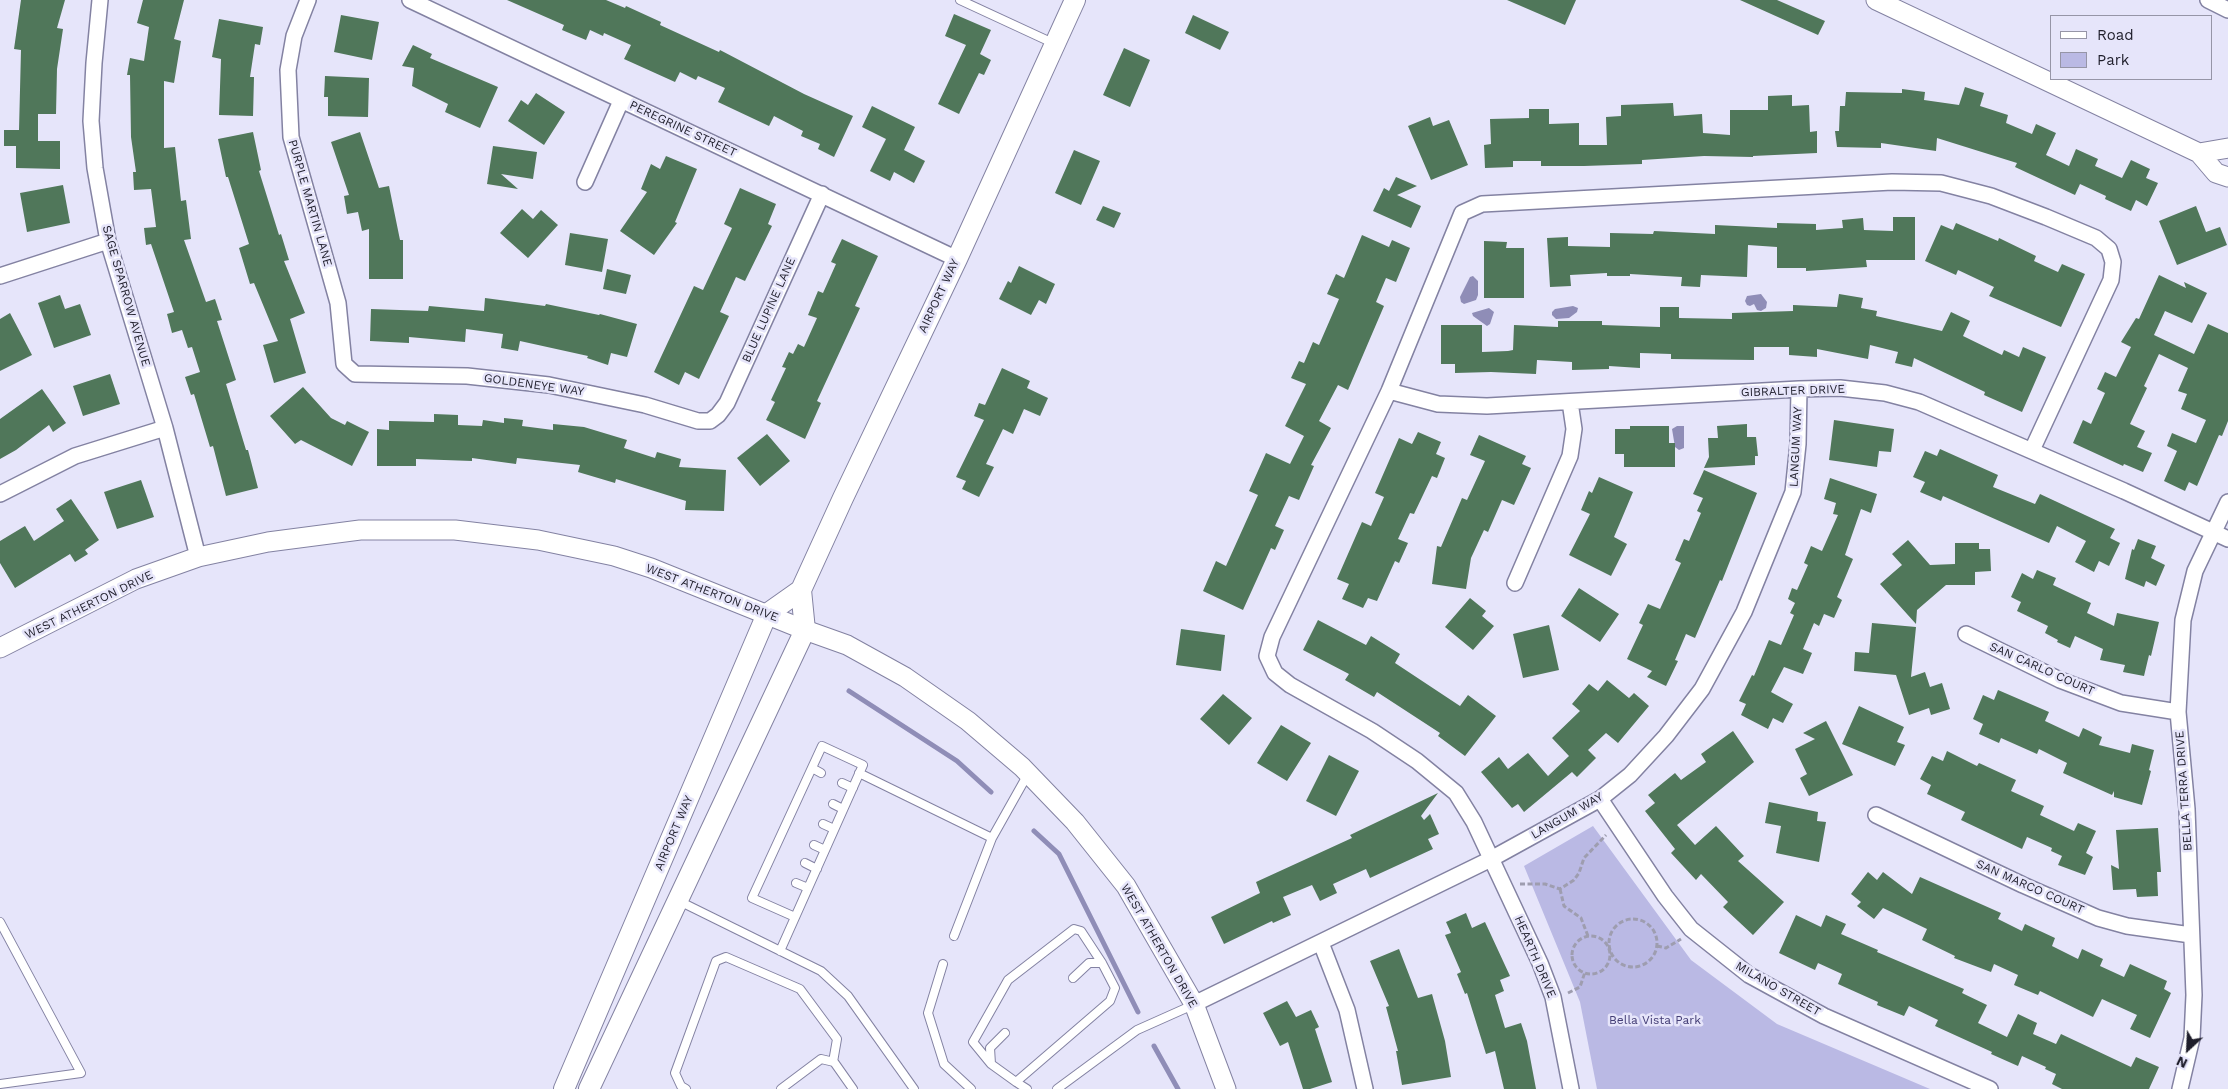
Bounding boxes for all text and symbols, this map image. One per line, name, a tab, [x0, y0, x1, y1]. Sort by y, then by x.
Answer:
legend	[2050, 15, 2213, 80]
text: Road	[2097, 26, 2134, 44]
text: Park	[2097, 51, 2129, 69]
street label: PEREGRINE STREET	[627, 98, 739, 160]
street label: PURPLE MARTIN LANE	[285, 138, 335, 268]
street label: SAGE SPARROW AVENUE	[99, 224, 153, 368]
street label: BLUE LUPINE LANE	[739, 255, 799, 365]
street label: AIRPORT WAY	[916, 257, 962, 335]
street label: GOLDENEYE WAY	[483, 371, 585, 399]
street label: GIBRALTER DRIVE	[1741, 382, 1845, 400]
street label: LANGUM WAY	[1787, 406, 1805, 488]
street label: WEST ATHERTON DRIVE	[644, 561, 780, 625]
street label: WEST ATHERTON DRIVE	[23, 568, 155, 642]
street label: SAN CARLO COURT	[1987, 639, 2097, 699]
street label: BELLA TERRA DRIVE	[2173, 730, 2195, 852]
street label: LANGUM WAY	[1529, 790, 1605, 842]
street label: AIRPORT WAY	[652, 793, 696, 873]
street label: SAN MARCO COURT	[1974, 857, 2086, 917]
street label: WEST ATHERTON DRIVE	[1118, 882, 1200, 1010]
street label: HEARTH DRIVE	[1511, 914, 1559, 1000]
street label: MILANO STREET	[1733, 959, 1823, 1019]
park label: Bella Vista Park	[1609, 1013, 1701, 1027]
north arrow	[2163, 1024, 2213, 1074]
text: N	[2174, 1053, 2190, 1072]

